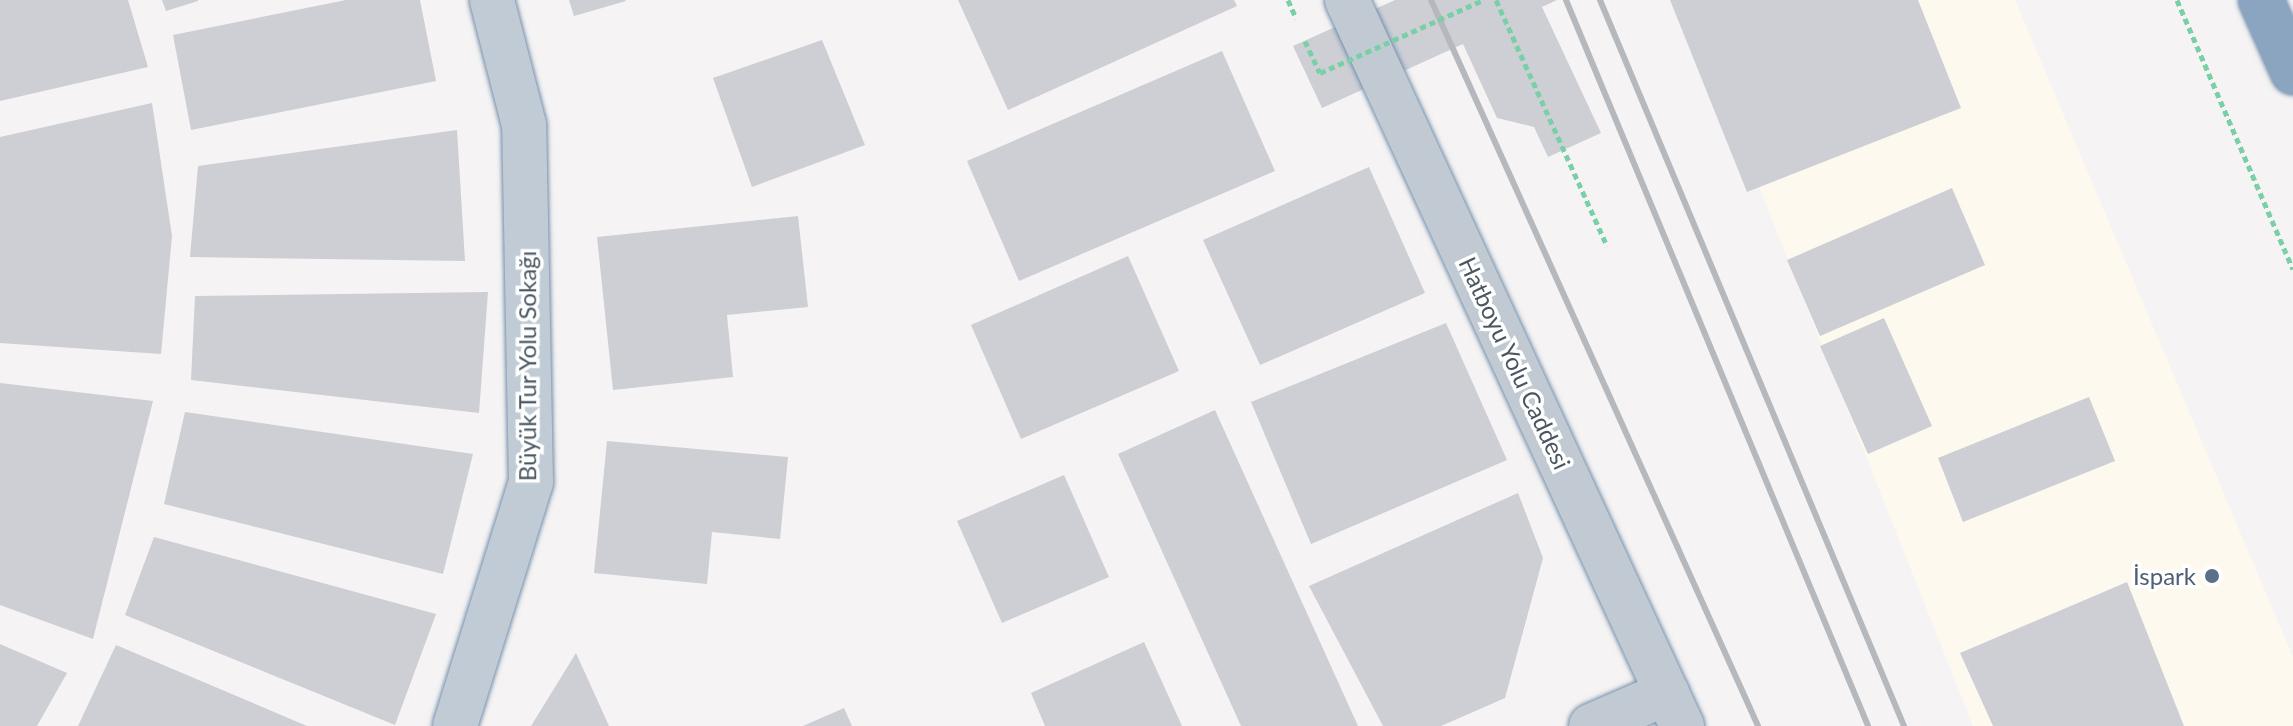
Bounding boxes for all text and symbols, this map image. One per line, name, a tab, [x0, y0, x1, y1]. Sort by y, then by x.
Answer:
street label: Büyük Tur Yolu Sokağı	[513, 250, 541, 482]
street label: Hatboyu Yolu Caddesi	[1453, 252, 1577, 474]
place label: İspark	[2133, 562, 2196, 590]
marker: İspark	[2203, 567, 2221, 585]

